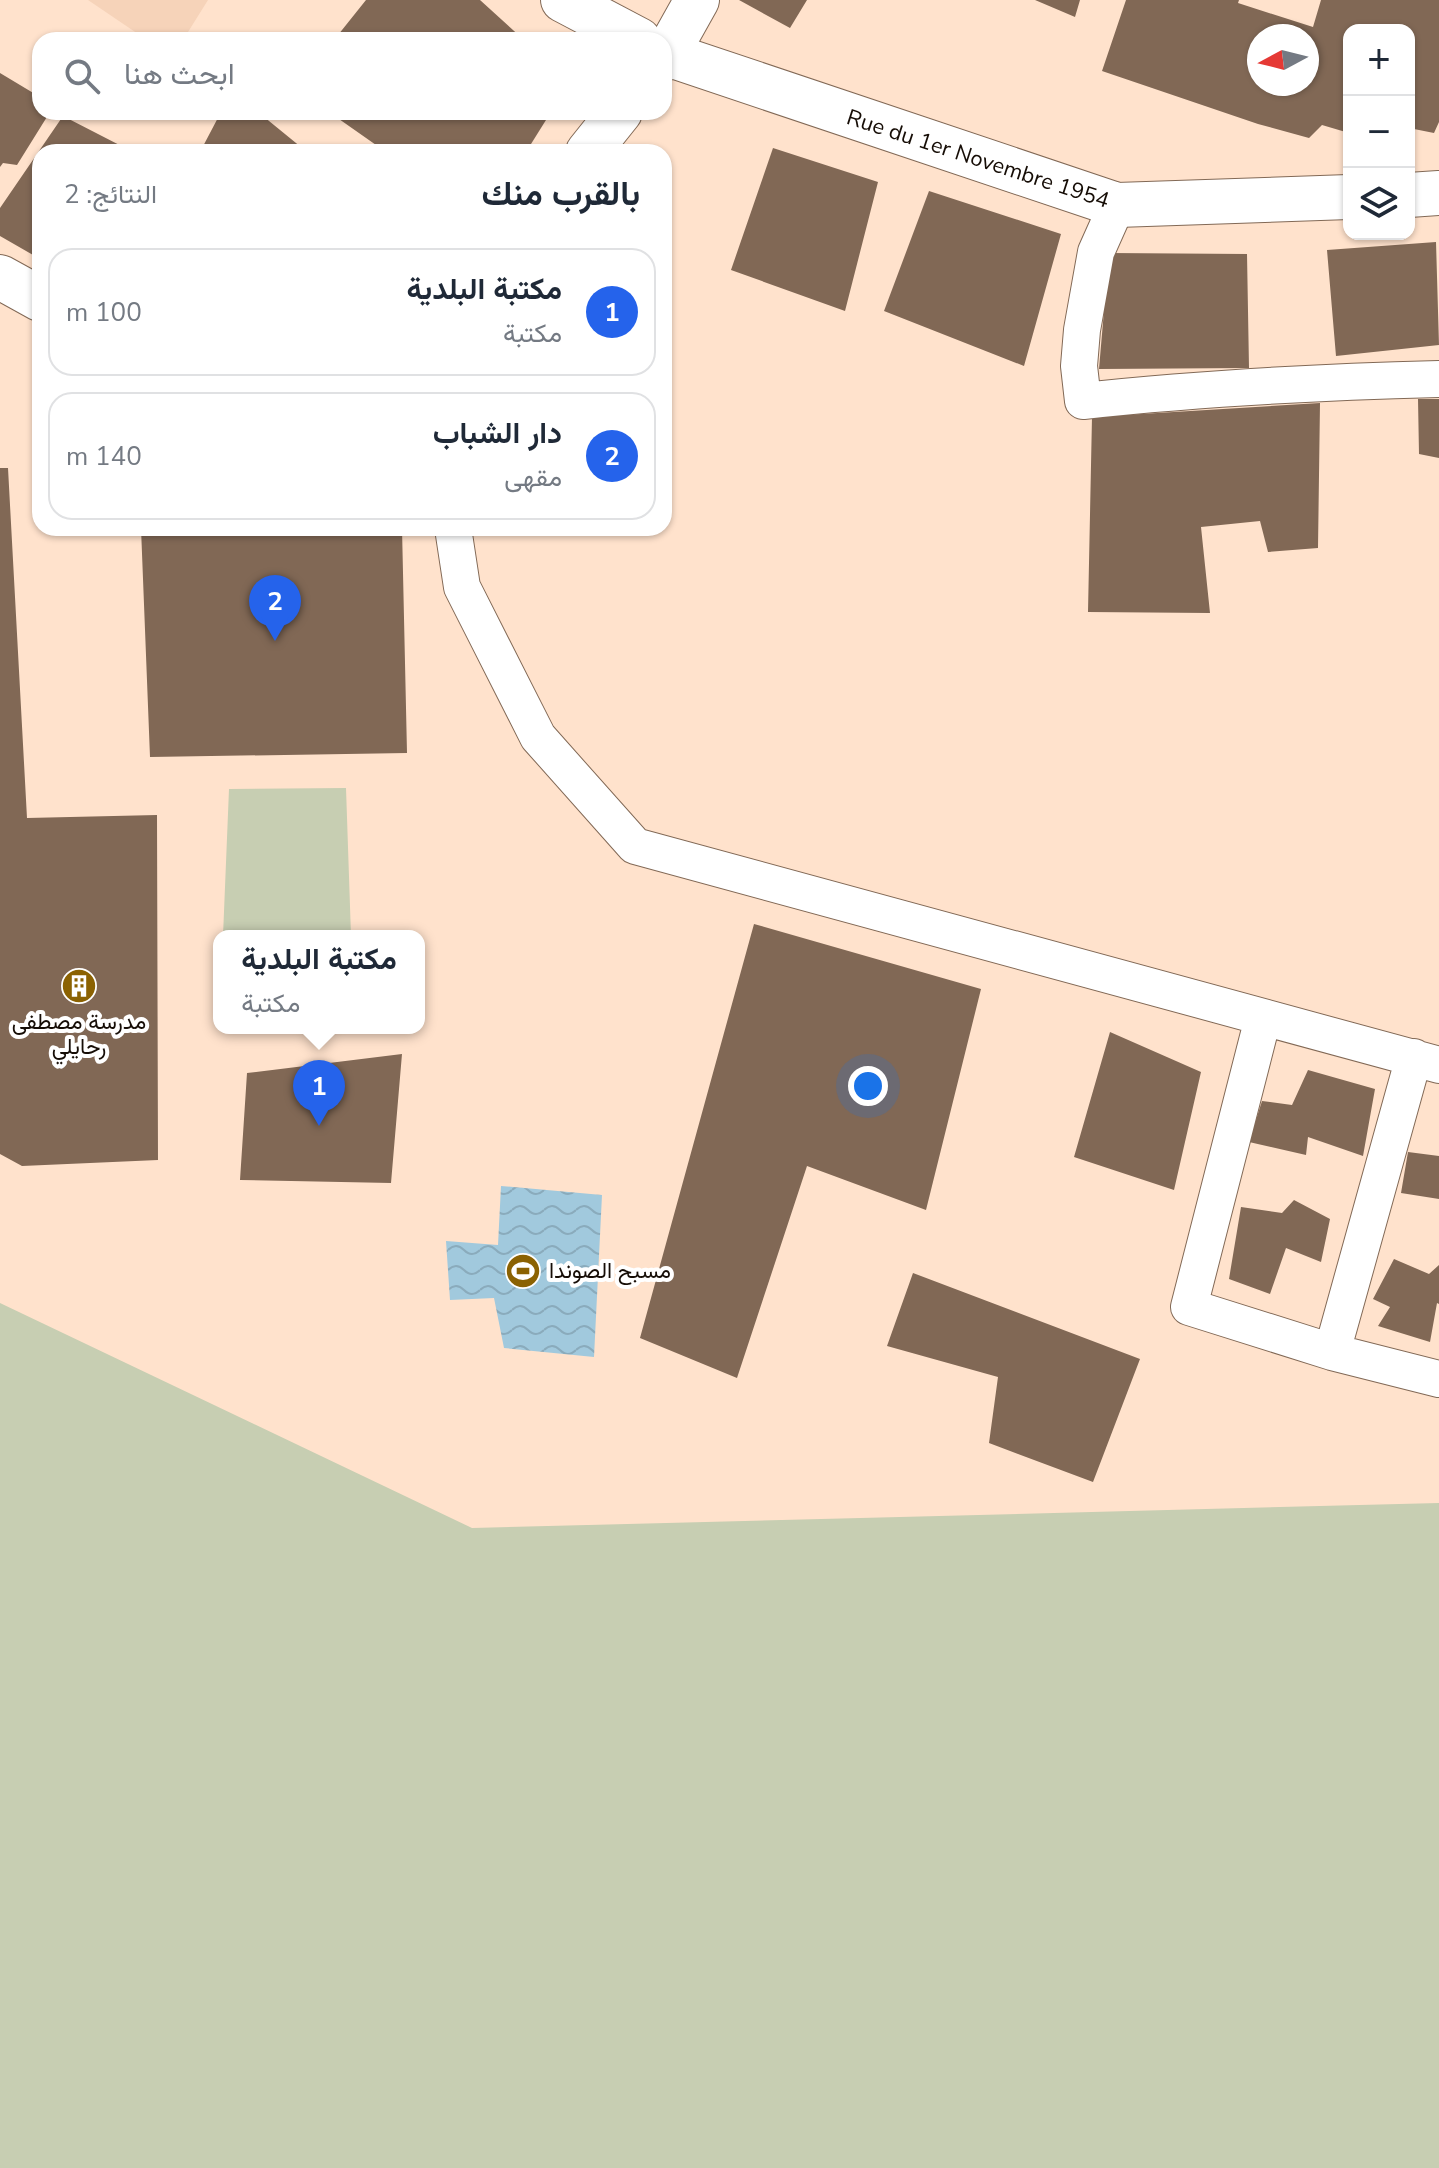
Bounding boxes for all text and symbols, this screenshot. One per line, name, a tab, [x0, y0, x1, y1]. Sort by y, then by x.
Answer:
north arrow	[1247, 24, 1319, 96]
map controls	[1343, 24, 1415, 240]
button: +	[1343, 24, 1415, 96]
search box	[32, 32, 672, 120]
icon: search	[60, 54, 104, 98]
text: ابحث هنا	[124, 54, 235, 95]
button: −	[1343, 96, 1415, 168]
street label: Rue du 1er Novembre 1954	[843, 102, 1113, 216]
button: layers	[1343, 168, 1415, 240]
text: بالقرب منك	[482, 171, 640, 217]
text: النتائج: 2	[64, 177, 157, 212]
text: مكتبة البلدية	[407, 269, 562, 310]
text: 100 m	[66, 295, 142, 330]
text: 1	[604, 295, 620, 330]
text: مكتبة	[503, 316, 562, 351]
text: دار الشباب	[433, 413, 562, 454]
text: 140 m	[66, 439, 142, 474]
text: 2	[604, 439, 620, 474]
text: مقهى	[504, 460, 562, 495]
pin: 2	[249, 575, 301, 641]
popup	[213, 930, 425, 1034]
text: مكتبة البلدية	[241, 939, 397, 980]
building icon: مدرسة مصطفى رحايلي	[60, 967, 98, 1005]
text: مكتبة	[241, 986, 300, 1021]
place label: مدرسة مصطفى رحايلي	[12, 1007, 146, 1065]
pin: 1	[293, 1060, 345, 1126]
your location	[848, 1066, 888, 1106]
sports icon: مسبح الصوندا	[504, 1252, 542, 1290]
place label: مسبح الصوندا	[549, 1256, 671, 1286]

